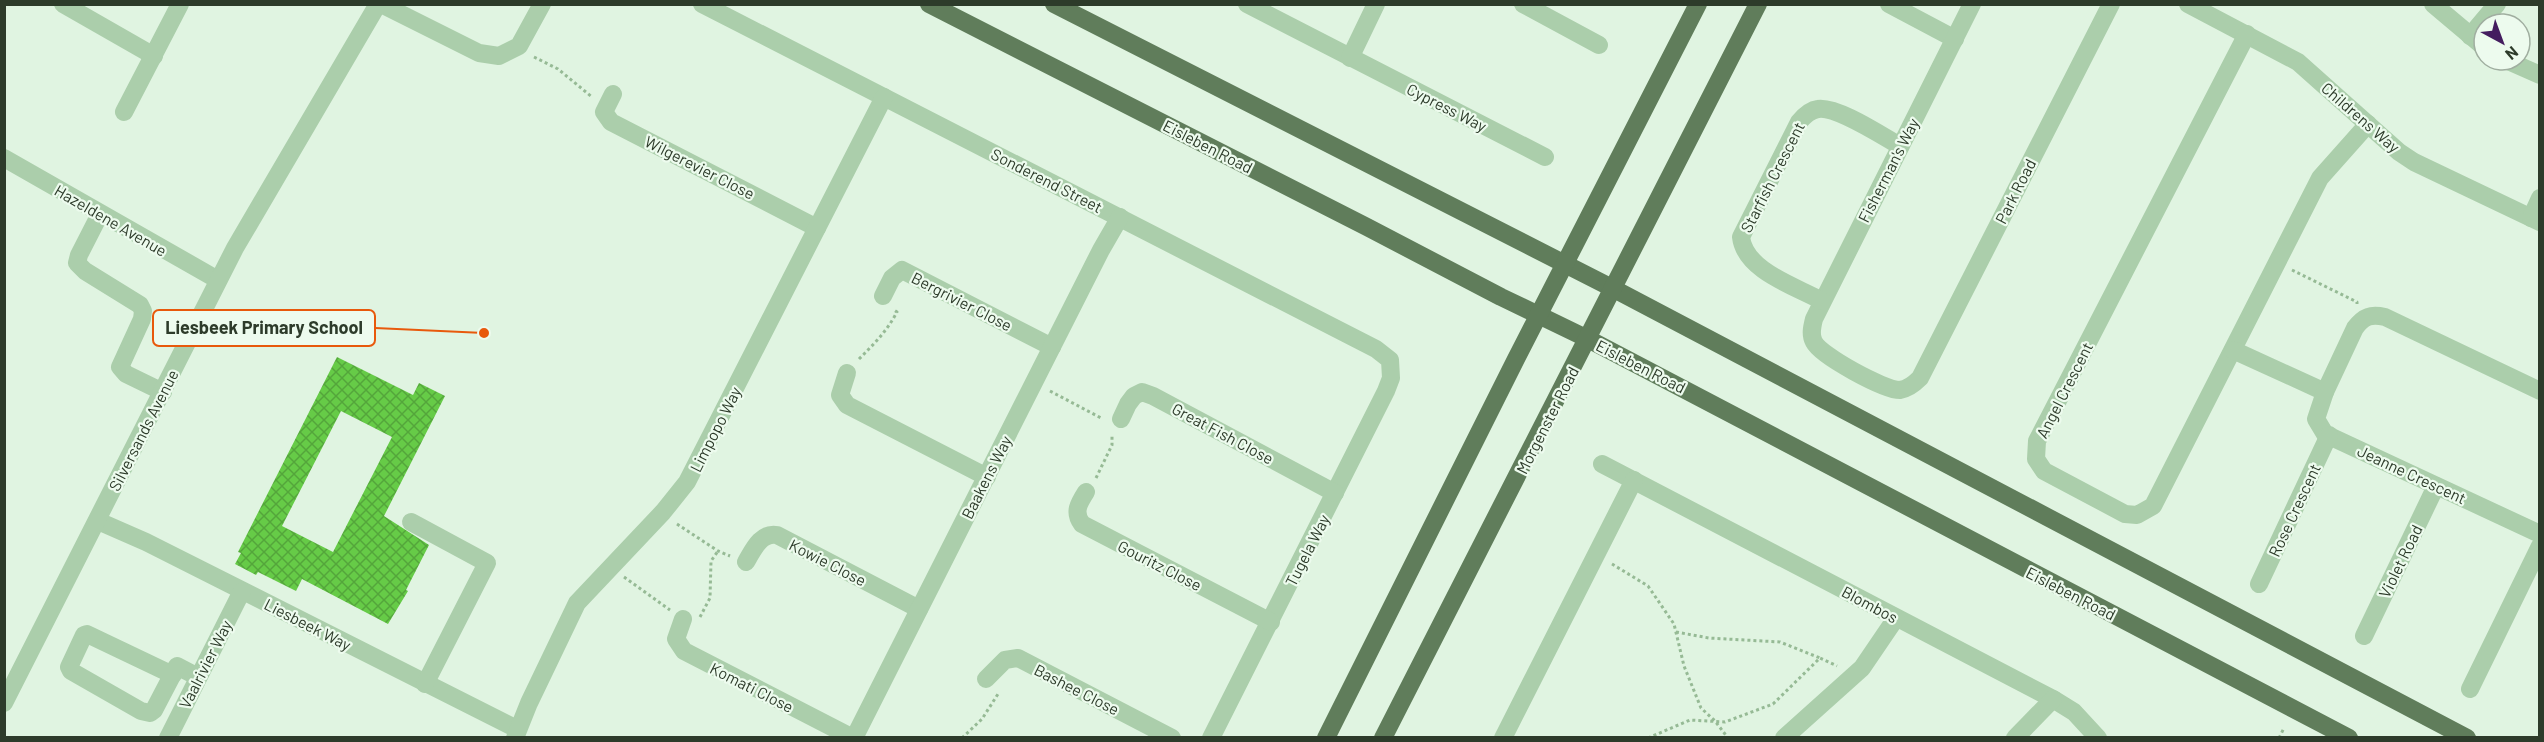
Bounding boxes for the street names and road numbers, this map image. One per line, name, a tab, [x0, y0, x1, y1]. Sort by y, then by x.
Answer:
street label: Childrens Way	[2318, 78, 2404, 157]
street label: Cypress Way	[1404, 79, 1491, 136]
street label: Fisherman's Way	[1854, 114, 1923, 225]
street label: Eisleben Road	[1160, 115, 1256, 177]
street label: Starfish Crescent	[1736, 119, 1808, 235]
street label: Wilgerevier Close	[642, 131, 758, 203]
street label: Sonderend Street	[988, 144, 1106, 216]
street label: Park Road	[1991, 155, 2039, 227]
street label: Hazeldene Avenue	[52, 180, 170, 260]
street label: Bergrivier Close	[909, 268, 1015, 334]
street label: Eisleben Road	[1593, 335, 1689, 397]
street label: Angel Crescent	[2032, 339, 2096, 441]
street label: Morgenster Road	[1512, 363, 1582, 477]
street label: Silversands Avenue	[104, 366, 182, 494]
street label: Limpopo Way	[685, 383, 745, 475]
street label: Great Fish Close	[1169, 398, 1277, 468]
street label: Baakens Way	[957, 432, 1015, 522]
street label: Jeanne Crescent	[2355, 441, 2469, 507]
street label: Rose Crescent	[2264, 460, 2324, 560]
street label: Tugela Way	[1281, 510, 1333, 589]
street label: Violet Road	[2374, 521, 2426, 601]
street label: Kowie Close	[786, 535, 870, 589]
street label: Gouritz Close	[1115, 536, 1205, 594]
street label: Eisleben Road	[2023, 562, 2119, 624]
street label: Blombos	[1839, 581, 1901, 627]
street label: Liesbeek Way	[261, 594, 355, 654]
street label: Vaalrivier Way	[175, 616, 236, 711]
street label: Komati Close	[707, 658, 797, 716]
street label: Bashee Close	[1031, 659, 1123, 719]

